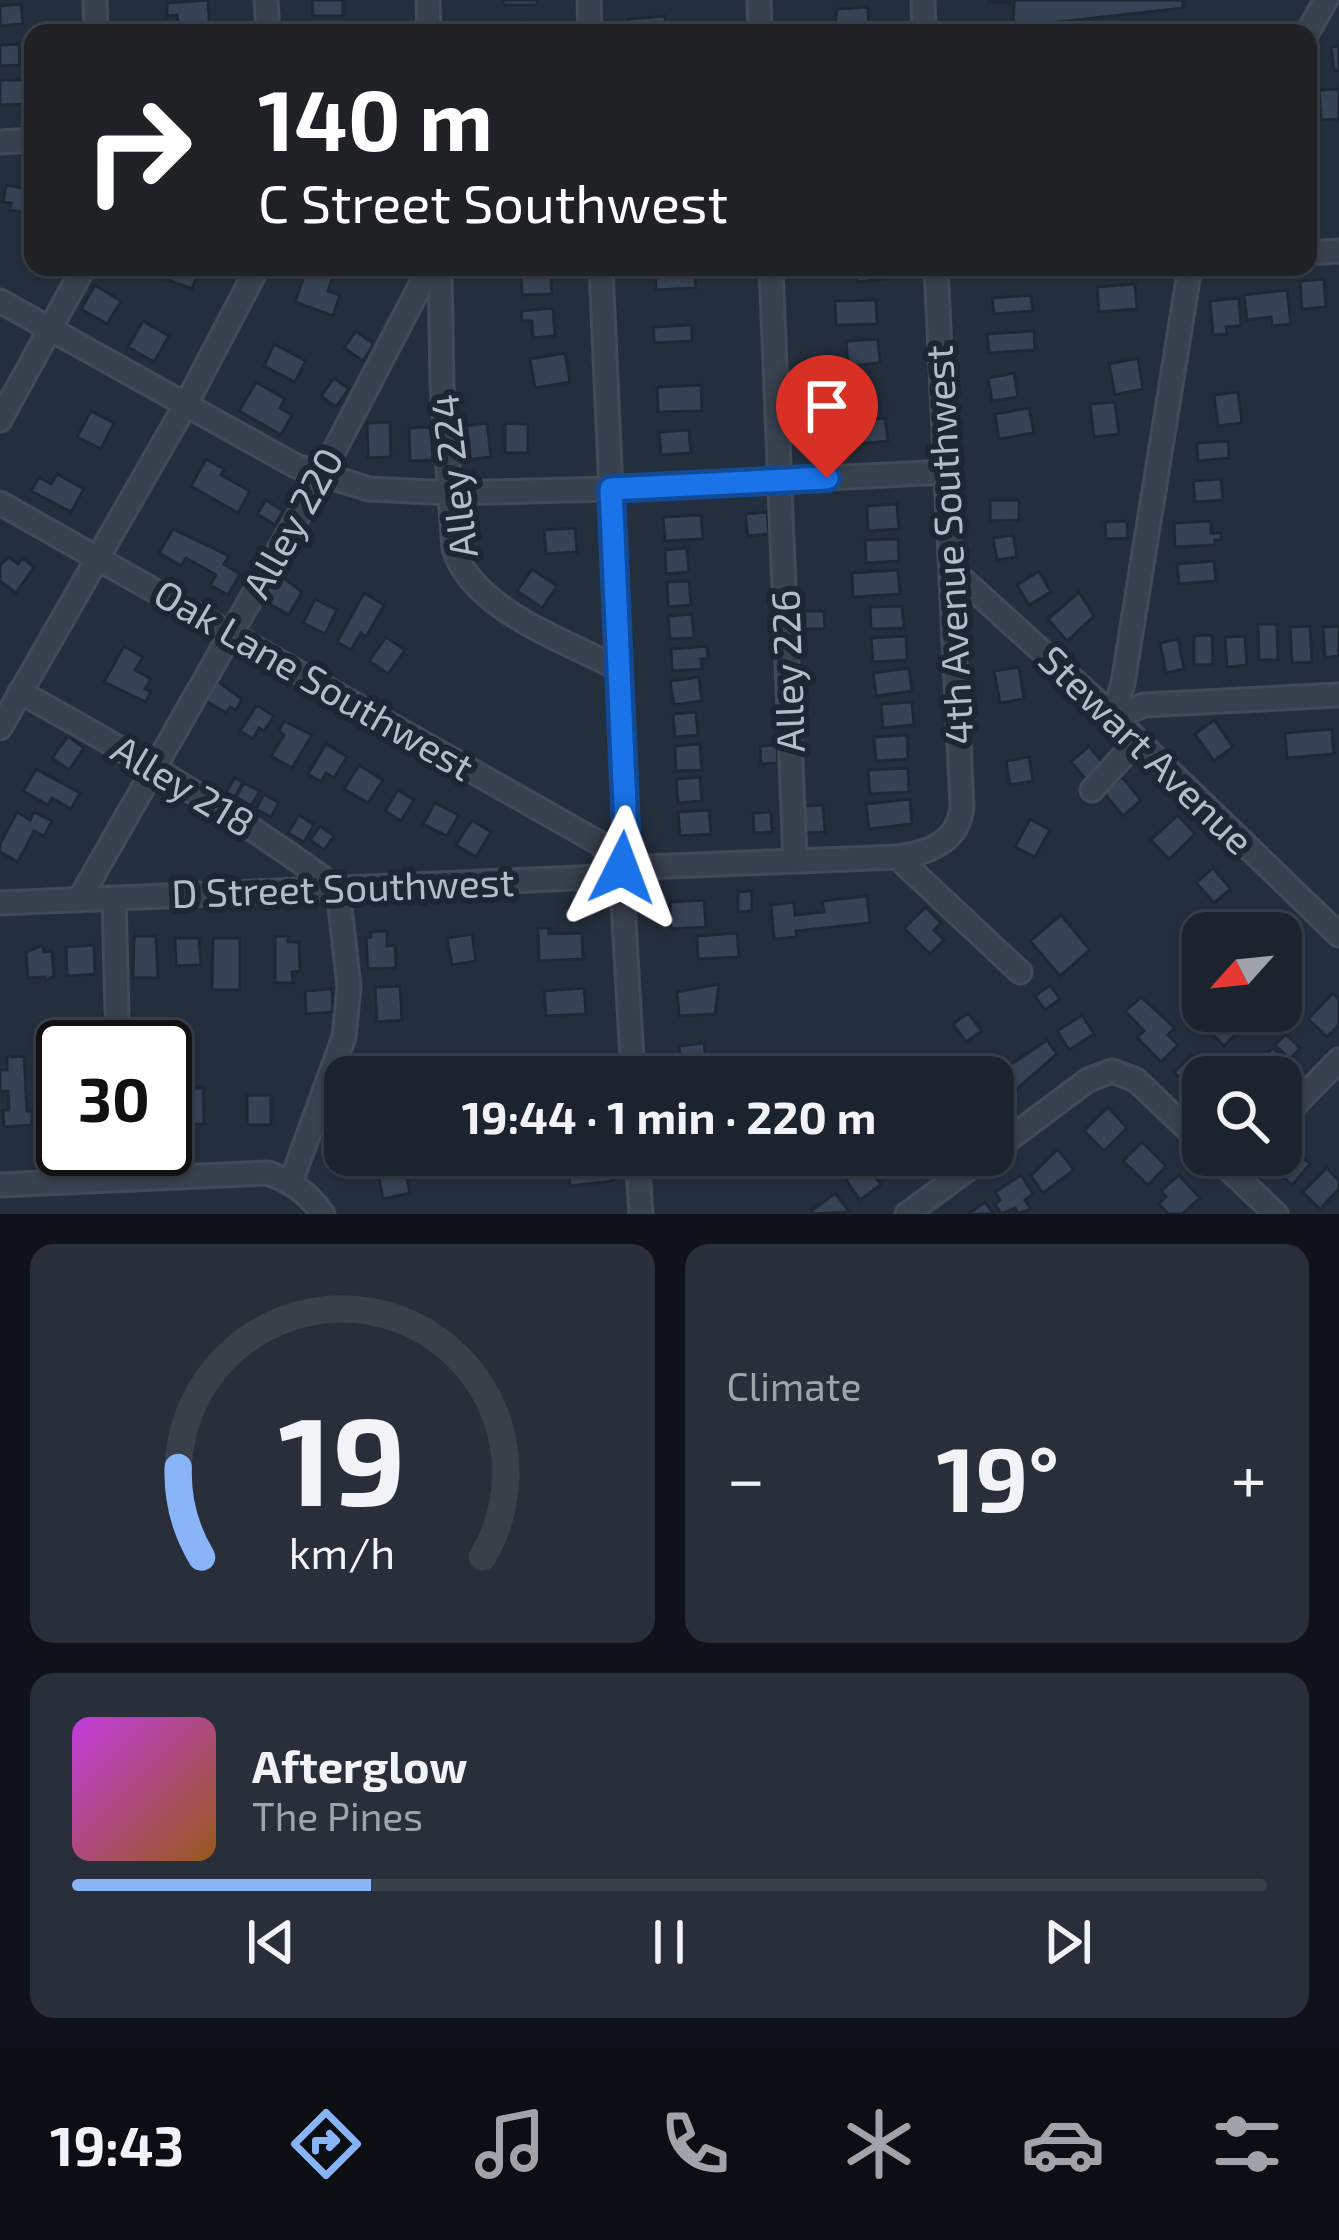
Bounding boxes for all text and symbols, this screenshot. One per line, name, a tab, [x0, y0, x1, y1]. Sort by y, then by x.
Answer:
text: 140 m	[258, 67, 493, 168]
icon: right	[60, 72, 216, 228]
text: C Street Southwest	[258, 169, 728, 234]
street label: 4th Avenue Southwest	[914, 344, 981, 746]
pin	[776, 355, 878, 478]
icon: arrive	[794, 373, 860, 439]
street label: Alley 224	[419, 392, 486, 561]
street label: Alley 220	[231, 439, 352, 605]
street label: Oak Lane Southwest	[147, 568, 483, 789]
street label: Alley 226	[760, 589, 813, 753]
street label: Stewart Avenue	[1030, 635, 1264, 863]
street label: Alley 218	[104, 724, 264, 846]
position arrow	[559, 805, 685, 931]
street label: D Street Southwest	[171, 857, 515, 916]
north arrow	[1182, 912, 1302, 1032]
map controls	[1182, 912, 1302, 1176]
speed limit sign: 30	[36, 1020, 192, 1176]
button: search	[1182, 1056, 1302, 1176]
text: 19:44 · 1 min · 220 m	[462, 1089, 876, 1143]
text: Climate	[727, 1362, 861, 1409]
text: 19	[278, 1381, 406, 1531]
text: 19°	[936, 1422, 1059, 1530]
text: −	[727, 1437, 765, 1516]
text: +	[1231, 1437, 1267, 1516]
text: km/h	[289, 1525, 395, 1577]
text: Afterglow	[252, 1738, 468, 1792]
text: The Pines	[252, 1792, 423, 1839]
icon: previous	[238, 1909, 304, 1975]
icon: pause	[636, 1909, 702, 1975]
icon: next	[1035, 1909, 1101, 1975]
icon: directions	[284, 2102, 368, 2186]
icon: music	[468, 2102, 552, 2186]
icon: phone	[653, 2102, 737, 2186]
icon: climate	[837, 2102, 921, 2186]
icon: car	[1021, 2102, 1105, 2186]
icon: filters	[1205, 2102, 1289, 2186]
text: 19:43	[50, 2112, 184, 2177]

